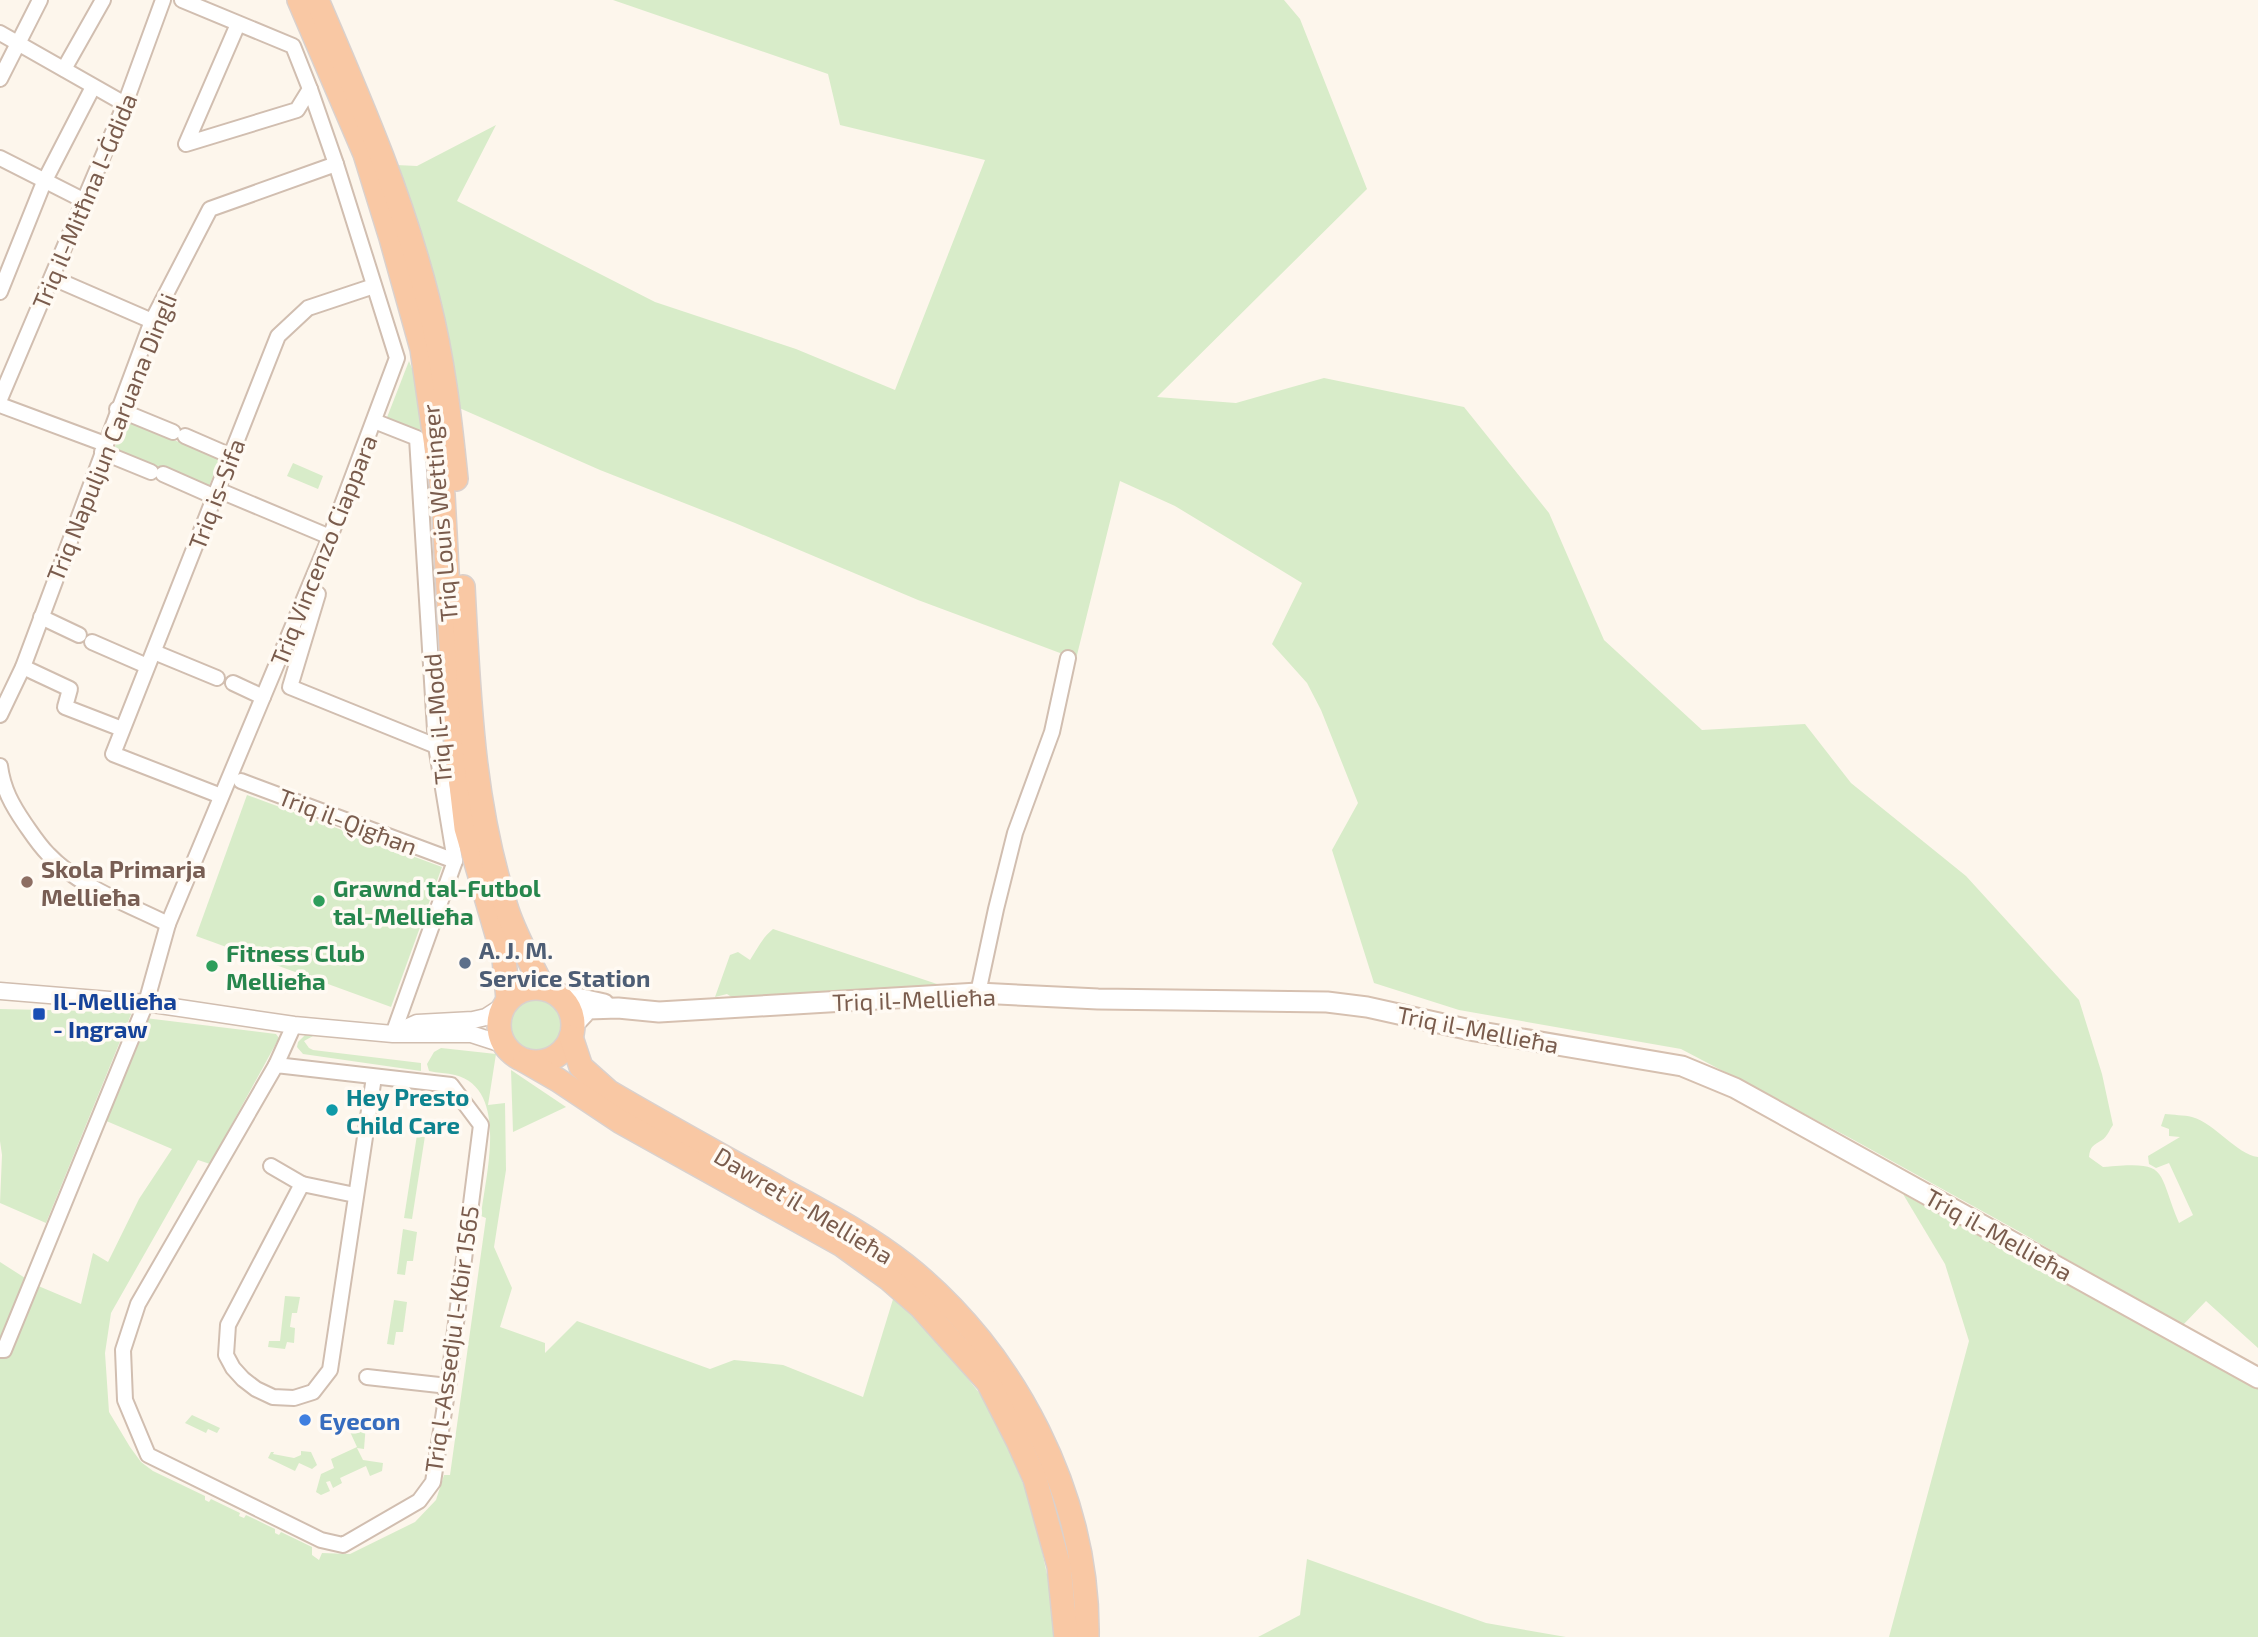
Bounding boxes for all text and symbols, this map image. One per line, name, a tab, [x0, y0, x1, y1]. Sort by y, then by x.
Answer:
street label: Triq il-Mitħna l-Ġdida	[25, 89, 143, 313]
street label: Triq Napuljun Caruana Dingli	[40, 289, 182, 585]
street label: Triq Louis Wettinger	[415, 403, 463, 623]
street label: Triq Vincenzo Ciappara	[263, 430, 383, 670]
street label: Triq is-Sifa	[182, 434, 250, 554]
street label: Triq il-Modd	[417, 652, 457, 786]
street label: Triq il-Qigħan	[275, 781, 421, 861]
place label: Skola Primarja Mellieħa	[41, 854, 206, 911]
place label: Grawnd tal-Futbol tal-Mellieħa	[333, 873, 541, 930]
marker: Skola Primarja Mellieħa	[19, 874, 35, 890]
marker: Grawnd tal-Futbol tal-Mellieħa	[311, 893, 327, 909]
place label: A. J. M. Service Station	[479, 935, 650, 992]
place label: Fitness Club Mellieħa	[226, 938, 365, 995]
marker: A. J. M. Service Station	[457, 955, 473, 971]
marker: Fitness Club Mellieħa	[204, 958, 220, 974]
street label: Triq il-Mellieħa	[832, 982, 996, 1016]
place label: Il-Mellieħa - Ingraw	[53, 986, 177, 1043]
street label: Triq il-Mellieħa	[1395, 999, 1561, 1059]
marker: Il-Mellieħa - Ingraw	[31, 1006, 47, 1022]
place label: Hey Presto Child Care	[346, 1082, 469, 1139]
marker: Hey Presto Child Care	[324, 1102, 340, 1118]
street label: Dawret il-Mellieħa	[709, 1140, 899, 1270]
street label: Triq il-Mellieħa	[1920, 1182, 2078, 1286]
street label: Triq l-Assedju l-Kbir 1565	[418, 1204, 484, 1474]
place label: Eyecon	[319, 1406, 400, 1435]
marker: Eyecon	[297, 1412, 313, 1428]

